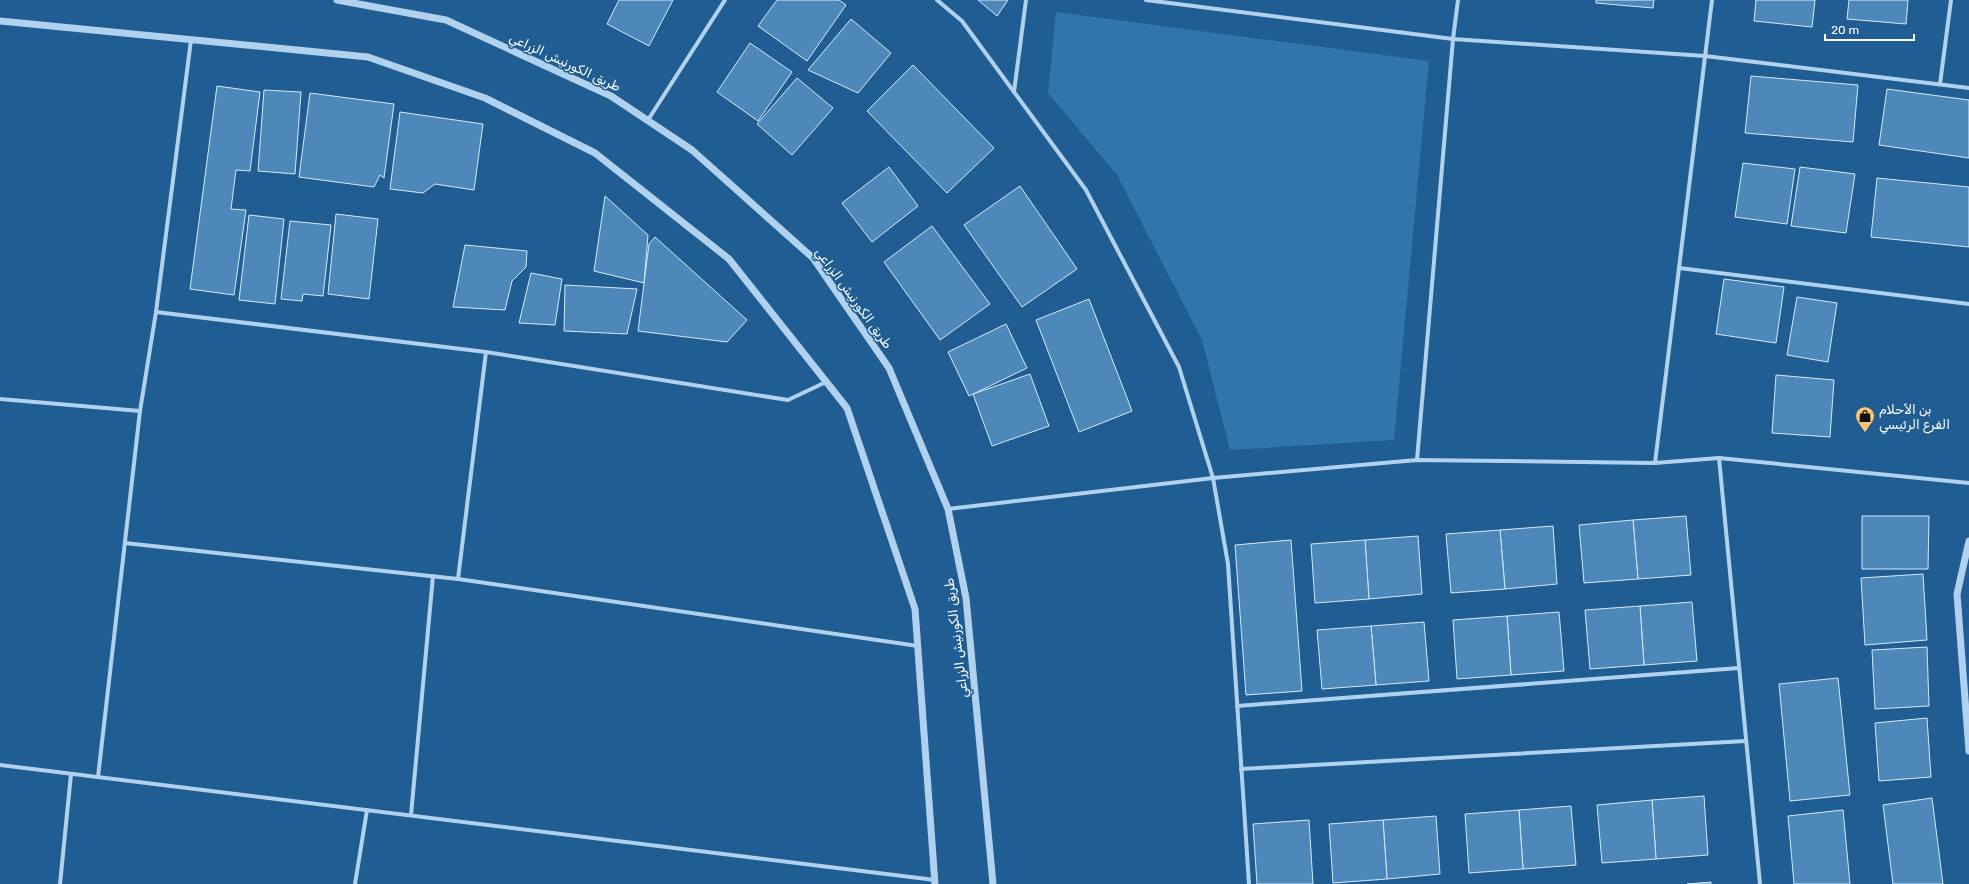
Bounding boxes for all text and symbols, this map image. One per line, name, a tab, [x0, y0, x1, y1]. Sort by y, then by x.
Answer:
scale bar	[1825, 16, 1914, 42]
text: 20 m	[1831, 23, 1859, 37]
street label: طريق الكورنيش الزراعي	[506, 30, 623, 96]
street label: طريق الكورنيش الزراعي	[811, 245, 896, 353]
place label: بن الأحلام الفرع الرئيسي	[1879, 402, 1950, 434]
shop icon: بن الأحلام الفرع الرئيسي	[1854, 405, 1876, 433]
street label: طريق الكورنيش الزراعي	[941, 577, 973, 699]

